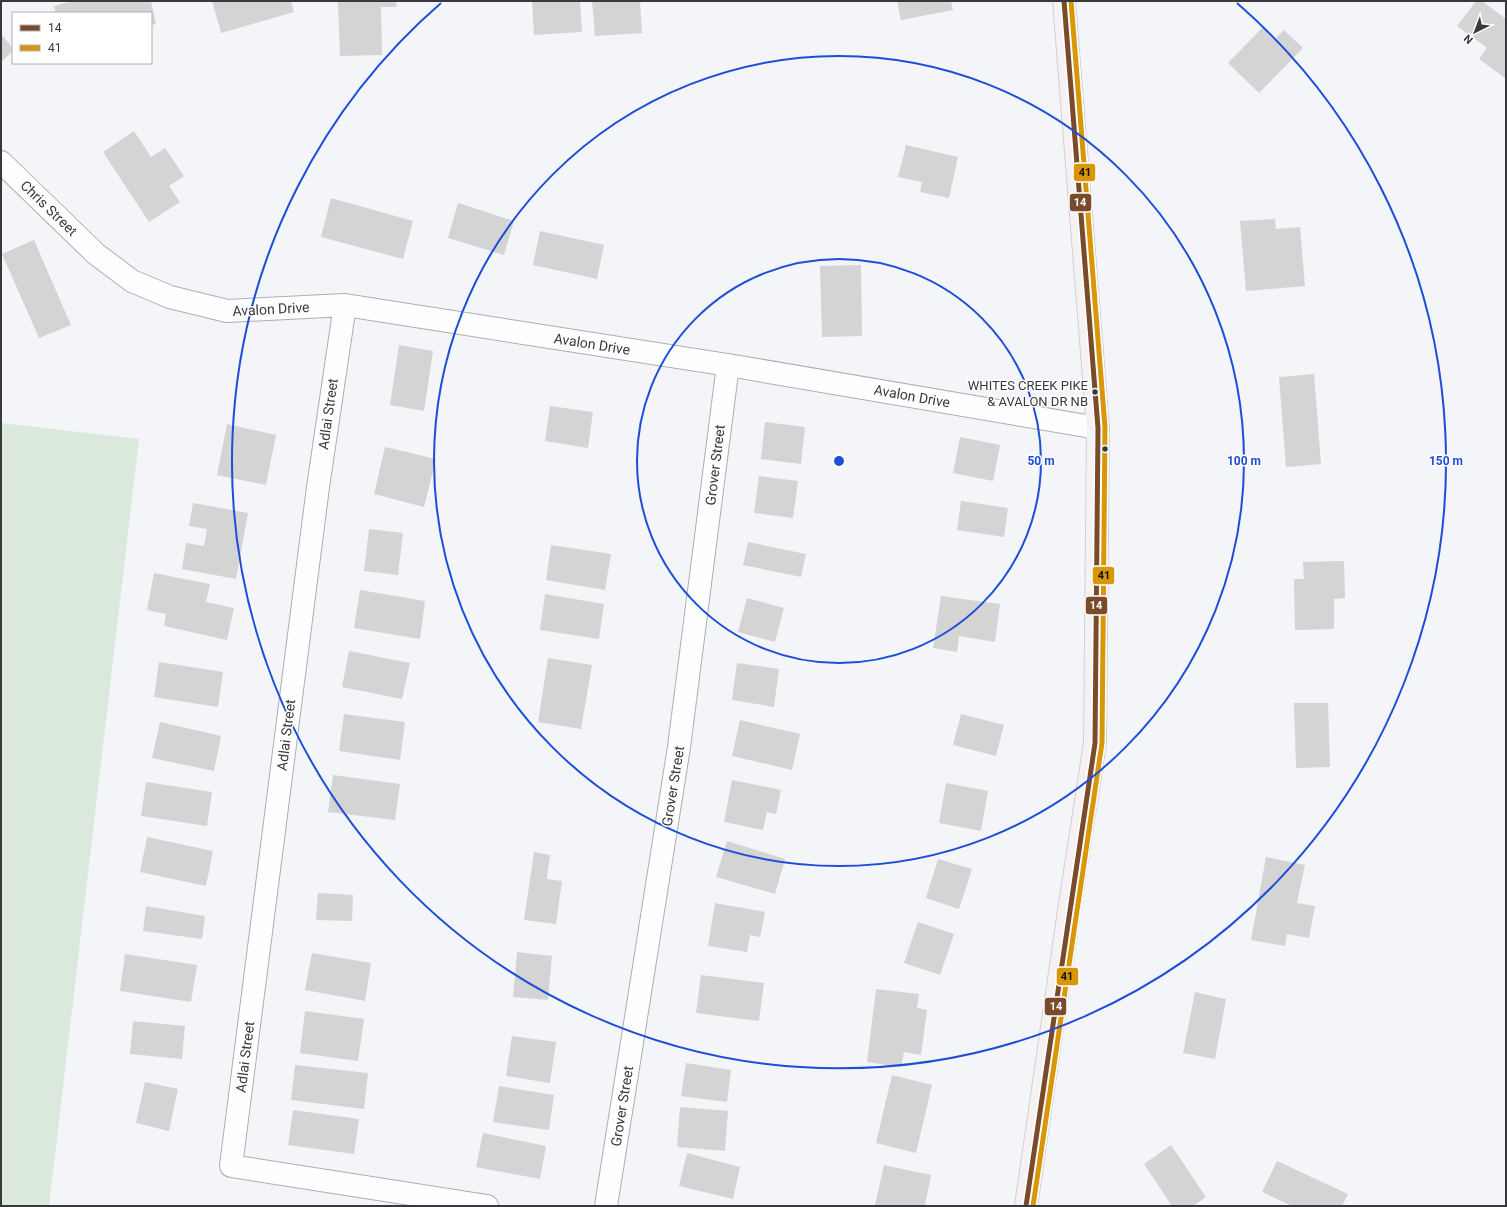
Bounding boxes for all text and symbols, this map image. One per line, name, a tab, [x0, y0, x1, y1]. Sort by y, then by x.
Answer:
legend	[12, 12, 152, 64]
north arrow	[1455, 12, 1495, 52]
text: 14	[48, 21, 62, 35]
text: N	[1461, 31, 1476, 46]
text: 41	[48, 41, 62, 55]
line badge: 41	[1073, 163, 1096, 182]
text: 41	[1079, 166, 1091, 179]
street label: Chris Street	[17, 177, 81, 239]
line badge: 14	[1069, 193, 1092, 212]
text: 14	[1074, 196, 1087, 209]
street label: Avalon Drive	[232, 299, 310, 319]
street label: Avalon Drive	[553, 330, 631, 358]
street label: Adlai Street	[315, 377, 341, 451]
place label: WHITES CREEK PIKE & AVALON DR NB	[968, 378, 1088, 409]
street label: Avalon Drive	[873, 381, 951, 411]
marker: WHITES CREEK PIKE & AVALON DR NB	[1090, 387, 1100, 397]
street label: Grover Street	[702, 423, 728, 506]
unlabelled marker	[1100, 444, 1110, 454]
centre of rings	[832, 454, 846, 468]
text: 50 m	[1027, 454, 1055, 468]
text: 100 m	[1227, 454, 1261, 468]
text: 150 m	[1429, 454, 1463, 468]
line badge: 41	[1092, 566, 1115, 585]
text: 41	[1098, 569, 1110, 582]
line badge: 14	[1085, 596, 1108, 615]
text: 14	[1090, 599, 1103, 612]
street label: Adlai Street	[274, 698, 298, 772]
street label: Grover Street	[659, 744, 687, 827]
line badge: 41	[1056, 967, 1079, 986]
text: 41	[1061, 970, 1073, 983]
line badge: 14	[1044, 997, 1067, 1016]
text: 14	[1050, 1000, 1063, 1013]
street label: Adlai Street	[233, 1020, 257, 1094]
street label: Grover Street	[608, 1064, 636, 1147]

